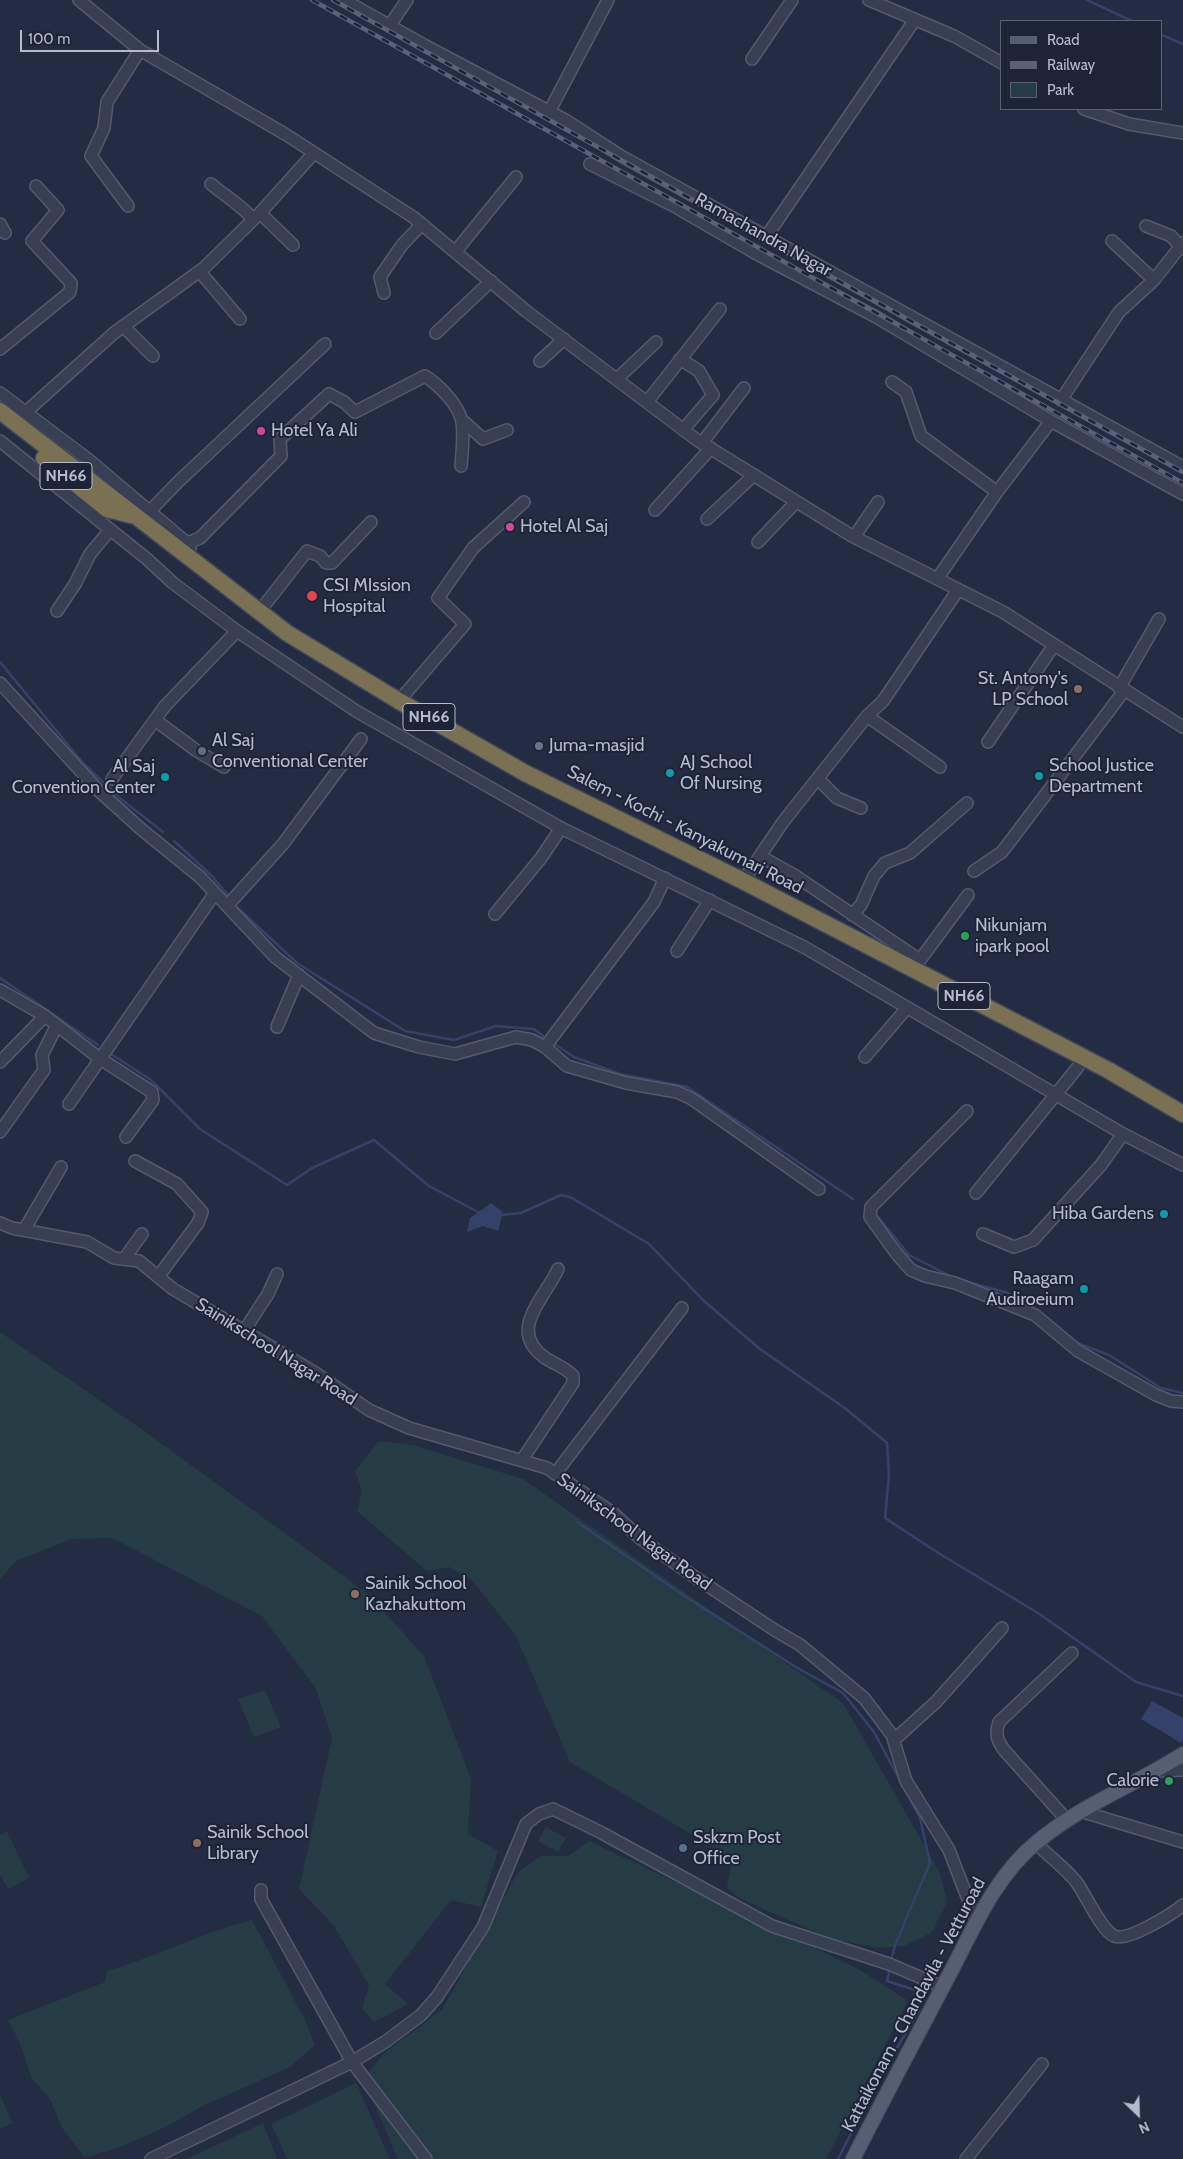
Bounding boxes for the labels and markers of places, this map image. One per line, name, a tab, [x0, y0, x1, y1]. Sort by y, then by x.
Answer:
place label: Hotel Ya Ali	[271, 420, 357, 442]
marker: Hotel Ya Ali	[255, 425, 267, 437]
place label: Hotel Al Saj	[520, 516, 608, 538]
marker: Hotel Al Saj	[504, 521, 516, 533]
place label: CSI MIssion Hospital	[323, 575, 411, 618]
marker: CSI MIssion Hospital	[305, 589, 319, 603]
place label: St. Antony's LP School	[978, 668, 1068, 711]
marker: St. Antony's LP School	[1072, 683, 1084, 695]
place label: Al Saj Conventional Center	[212, 730, 368, 772]
place label: Juma-masjid	[549, 735, 644, 757]
marker: Juma-masjid	[533, 740, 545, 752]
marker: Al Saj Conventional Center	[196, 745, 208, 757]
place label: AJ School Of Nursing	[680, 752, 762, 794]
place label: School Justice Department	[1049, 755, 1154, 798]
place label: Al Saj Convention Center	[12, 756, 155, 799]
marker: AJ School Of Nursing	[664, 767, 676, 779]
marker: School Justice Department	[1033, 770, 1045, 782]
marker: Al Saj Convention Center	[159, 771, 171, 783]
place label: Nikunjam ipark pool	[975, 915, 1049, 958]
marker: Nikunjam ipark pool	[959, 930, 971, 942]
place label: Hiba Gardens	[1052, 1203, 1154, 1225]
marker: Hiba Gardens	[1158, 1208, 1170, 1220]
place label: Raagam Audiroeium	[986, 1268, 1074, 1310]
marker: Raagam Audiroeium	[1078, 1283, 1090, 1295]
place label: Sainik School Kazhakuttom	[365, 1573, 466, 1616]
marker: Sainik School Kazhakuttom	[349, 1588, 361, 1600]
place label: Calorie	[1106, 1770, 1159, 1792]
marker: Calorie	[1163, 1775, 1175, 1787]
place label: Sainik School Library	[207, 1822, 308, 1865]
place label: Sskzm Post Office	[693, 1827, 781, 1870]
marker: Sainik School Library	[191, 1837, 203, 1849]
marker: Sskzm Post Office	[677, 1842, 689, 1854]

